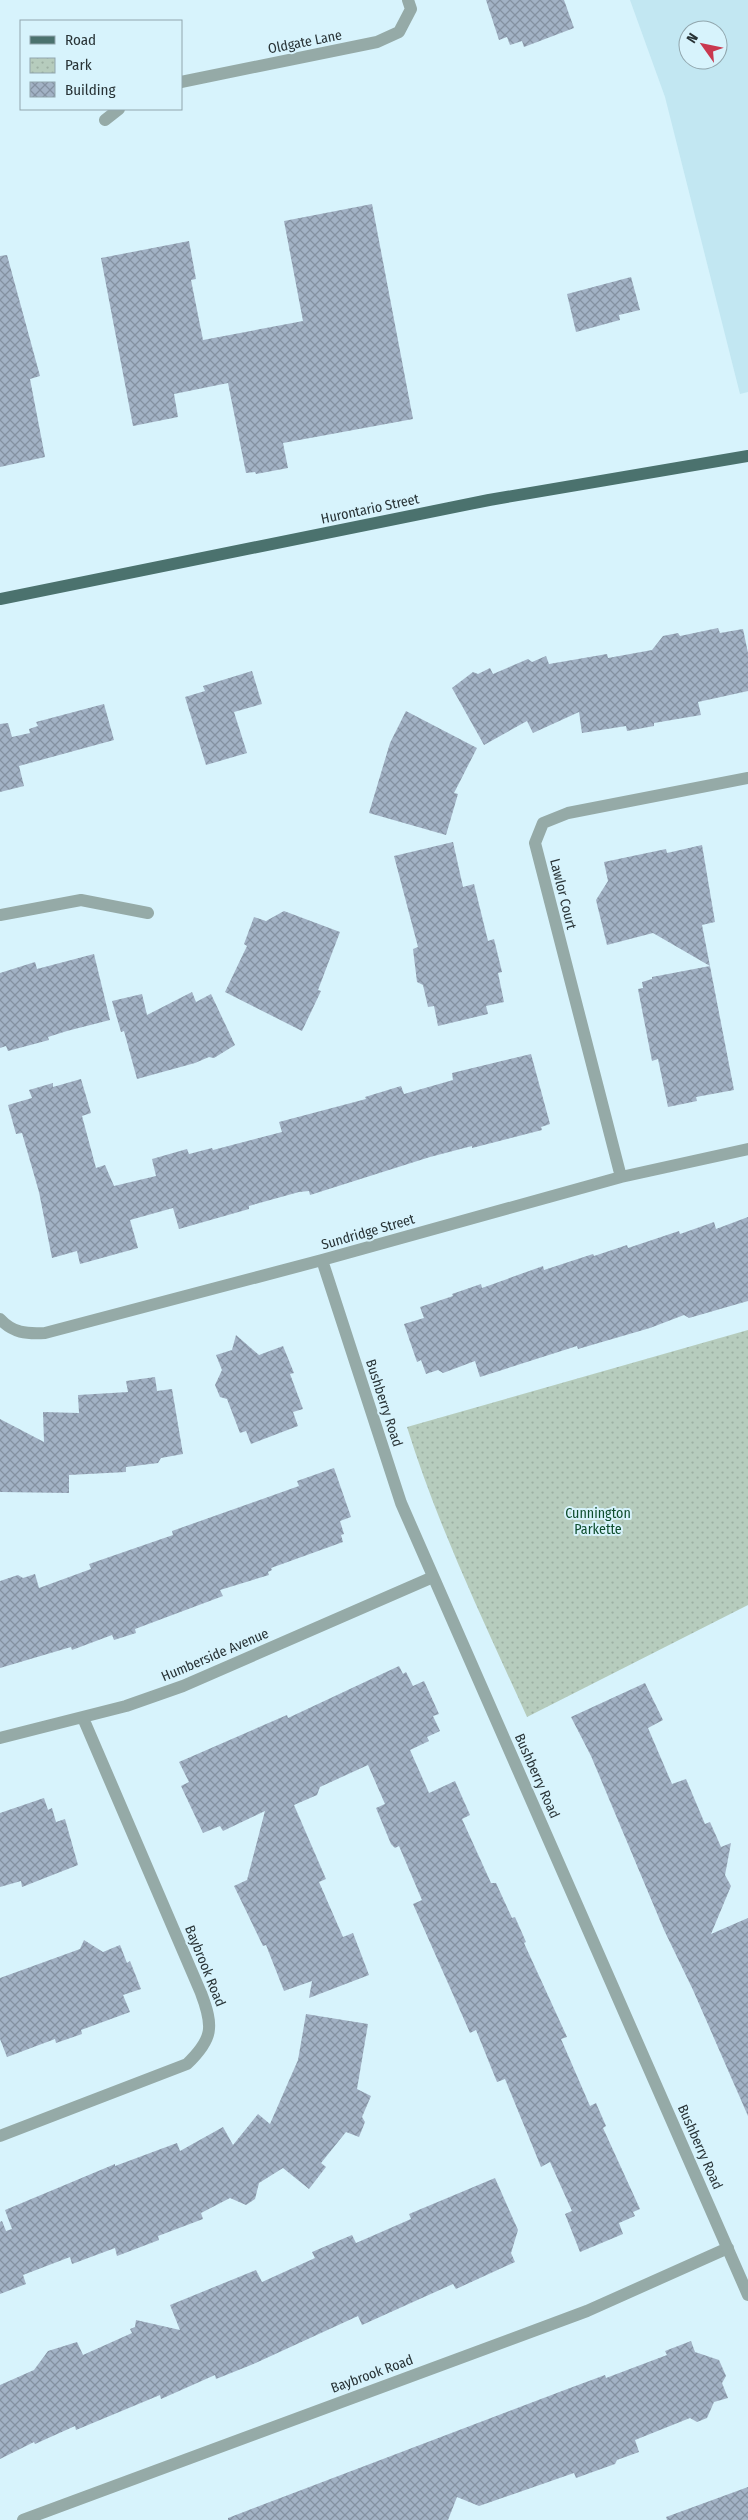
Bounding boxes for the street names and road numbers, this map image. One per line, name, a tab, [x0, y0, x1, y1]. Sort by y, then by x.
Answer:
street label: Oldgate Lane	[267, 26, 343, 57]
street label: Hurontario Street	[319, 490, 421, 528]
street label: Lawlor Court	[546, 857, 580, 931]
street label: Sundridge Street	[319, 1210, 417, 1253]
street label: Bushberry Road	[362, 1357, 406, 1449]
street label: Humberside Avenue	[159, 1625, 271, 1685]
street label: Bushberry Road	[511, 1731, 563, 1821]
street label: Baybrook Road	[181, 1923, 229, 2009]
street label: Bushberry Road	[674, 2102, 726, 2192]
street label: Baybrook Road	[329, 2351, 415, 2397]

